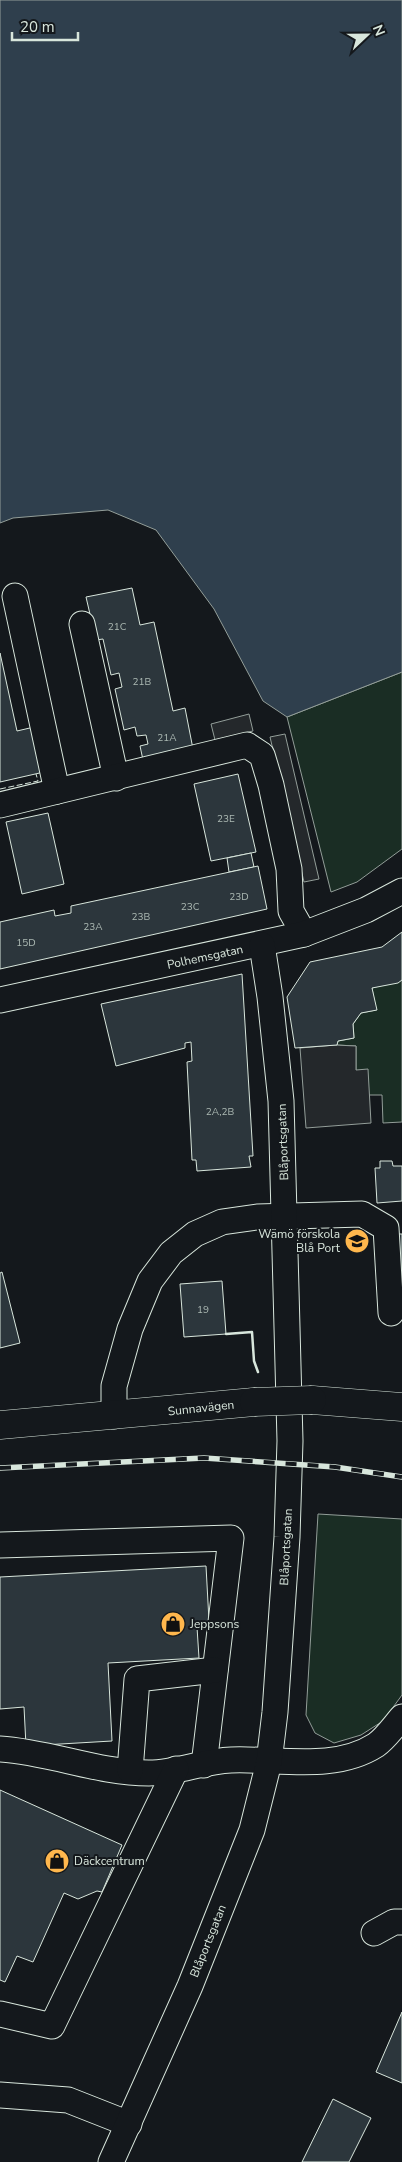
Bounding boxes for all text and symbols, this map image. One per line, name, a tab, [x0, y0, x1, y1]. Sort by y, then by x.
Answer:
scale bar	[12, 10, 79, 42]
north arrow	[342, 10, 392, 60]
text: 20 m	[20, 17, 55, 37]
text: N	[368, 22, 389, 39]
house number: 21C	[108, 620, 127, 634]
house number: 21B	[133, 675, 152, 689]
house number: 21A	[157, 731, 177, 745]
house number: 23E	[217, 812, 235, 826]
house number: 23D	[229, 890, 249, 904]
house number: 23C	[181, 900, 200, 914]
house number: 23B	[132, 910, 151, 924]
house number: 23A	[83, 920, 103, 934]
house number: 15D	[16, 936, 36, 950]
street label: Polhemsgatan	[165, 941, 245, 973]
street label: Blåportsgatan	[274, 1103, 292, 1181]
house number: 2A,2B	[206, 1105, 235, 1119]
place label: Wämö förskola Blå Port	[258, 1226, 341, 1256]
school or university icon: Wämö förskola Blå Port	[344, 1228, 370, 1254]
house number: 19	[197, 1303, 209, 1317]
street label: Sunnavägen	[167, 1397, 235, 1419]
street label: Blåportsgatan	[276, 1508, 296, 1586]
shop icon: Jeppsons	[160, 1611, 186, 1637]
place label: Jeppsons	[189, 1616, 240, 1632]
shop icon: Däckcentrum	[44, 1848, 70, 1874]
place label: Däckcentrum	[74, 1853, 145, 1869]
street label: Blåportsgatan	[186, 1902, 230, 1980]

